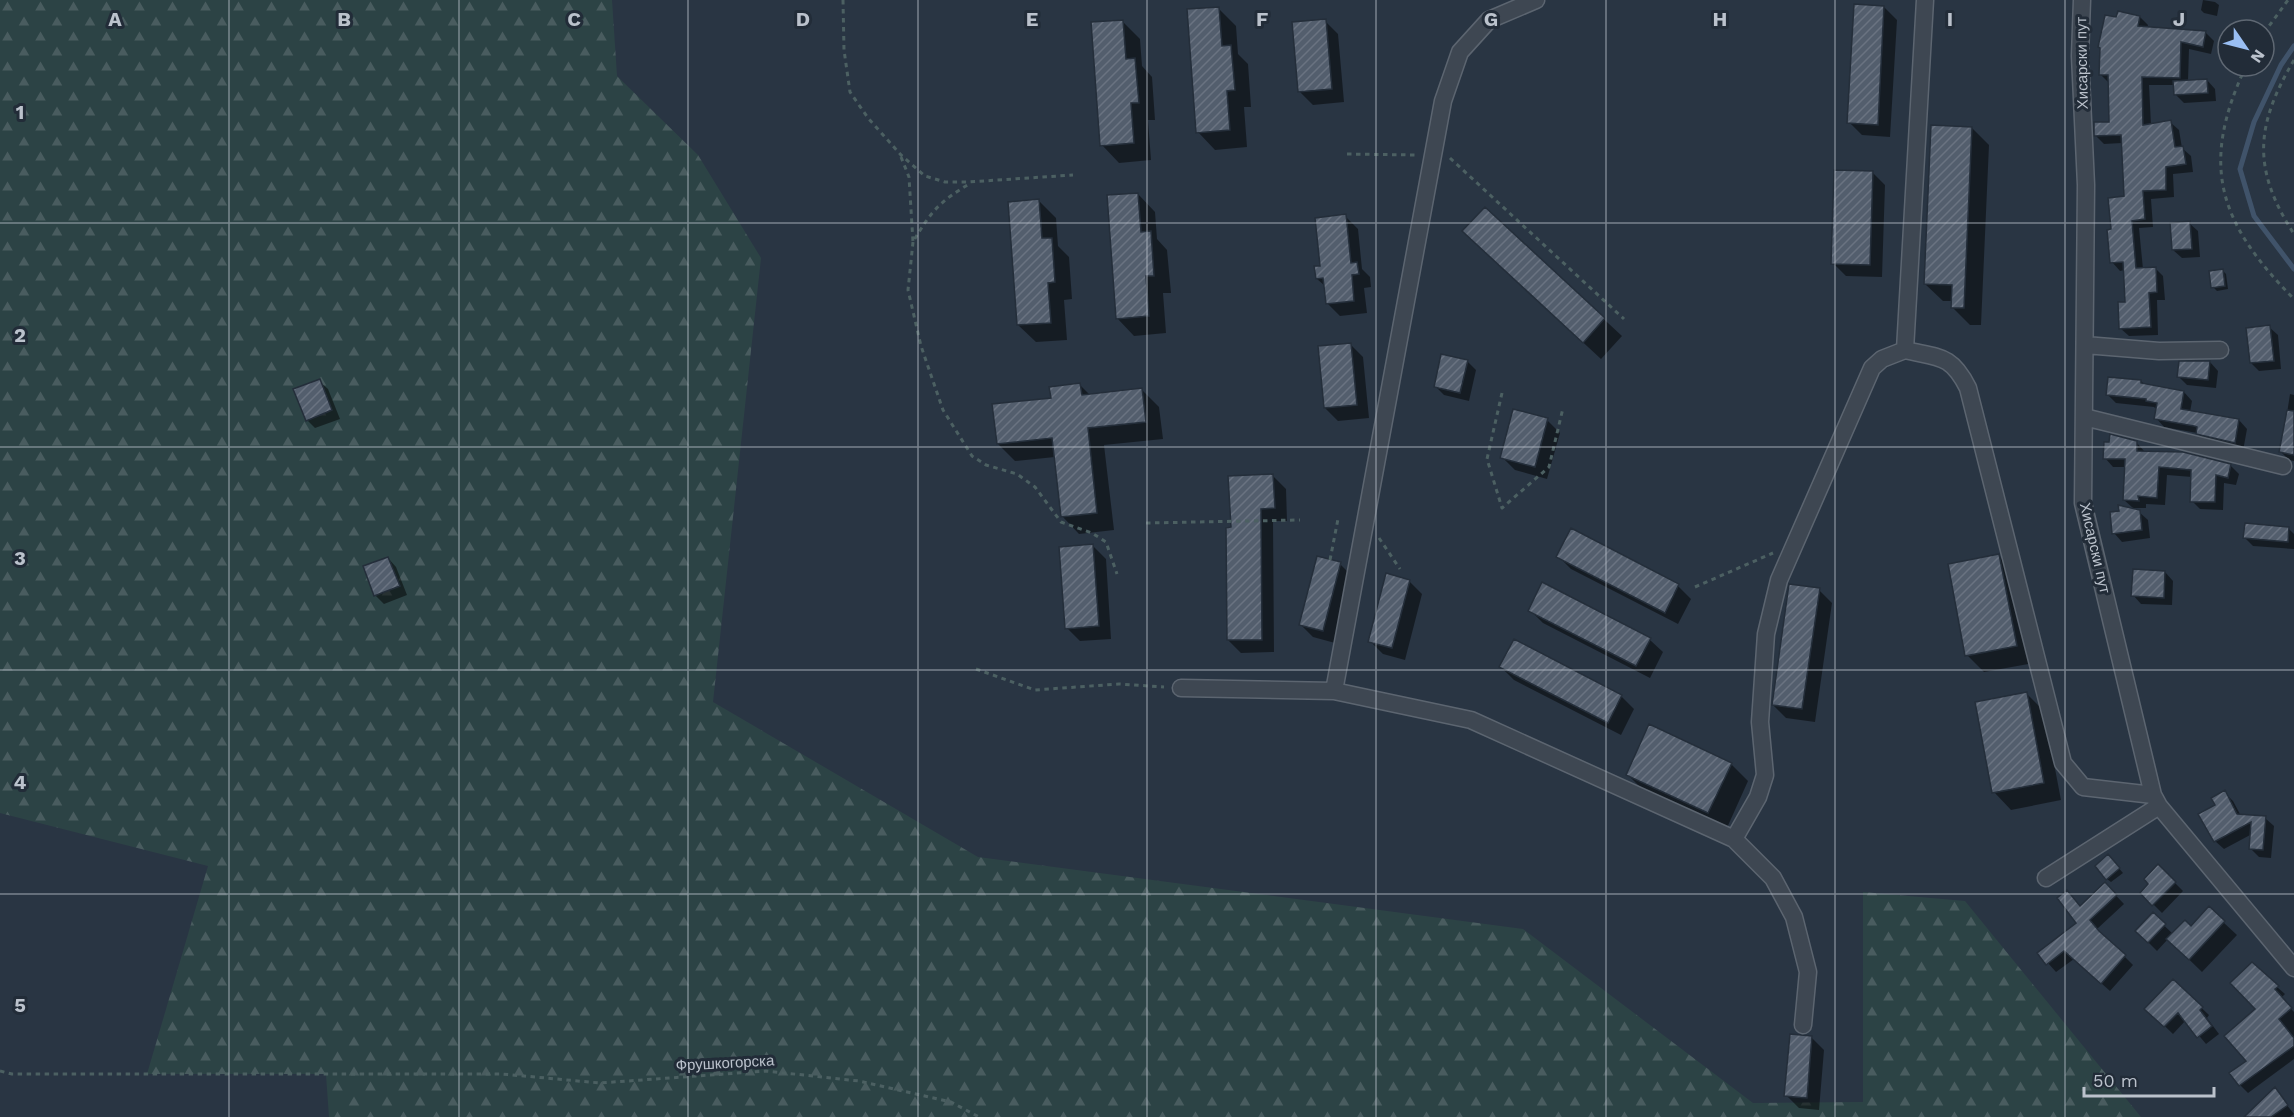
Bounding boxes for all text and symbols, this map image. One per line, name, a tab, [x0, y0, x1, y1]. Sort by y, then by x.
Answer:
text: A	[108, 7, 122, 31]
text: B	[337, 7, 351, 31]
text: C	[567, 7, 581, 31]
text: D	[796, 7, 810, 31]
text: E	[1026, 7, 1038, 31]
text: F	[1256, 7, 1268, 31]
text: G	[1484, 7, 1498, 31]
text: H	[1713, 7, 1727, 31]
text: I	[1947, 7, 1953, 31]
text: J	[2173, 7, 2185, 31]
street label: Хисарски пут	[2072, 16, 2092, 109]
north arrow	[2216, 18, 2276, 78]
text: N	[2247, 46, 2269, 67]
text: 1	[16, 100, 24, 124]
text: 2	[14, 323, 26, 347]
street label: Хисарски пут	[2076, 501, 2114, 595]
text: 3	[14, 546, 26, 570]
text: 4	[14, 770, 27, 794]
text: 5	[14, 993, 26, 1017]
street label: Фрушкогорска	[675, 1051, 775, 1075]
scale bar	[2084, 1060, 2214, 1098]
text: 50 m	[2093, 1070, 2138, 1091]

